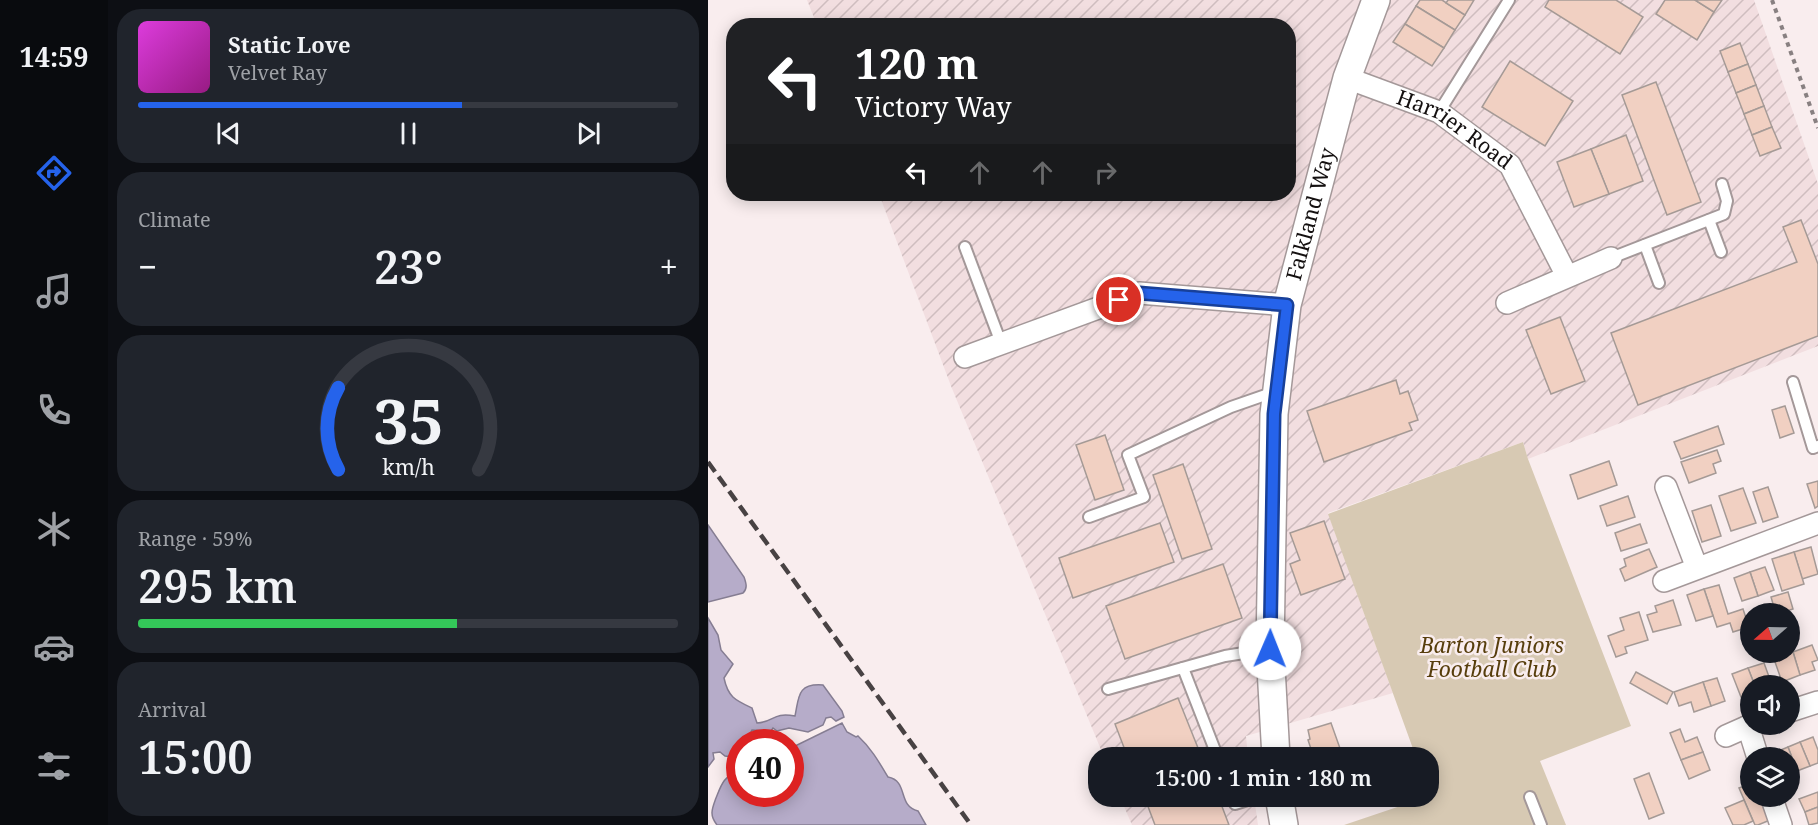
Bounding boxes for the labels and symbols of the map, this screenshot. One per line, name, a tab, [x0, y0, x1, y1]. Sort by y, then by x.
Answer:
street label: Harrier Road	[1393, 83, 1519, 175]
street label: Falkland Way	[1279, 144, 1341, 283]
pin	[1093, 274, 1144, 325]
north arrow	[1740, 603, 1800, 663]
position arrow	[1238, 617, 1302, 681]
park label: Barton Juniors Football Club	[1419, 631, 1564, 683]
speed limit sign: 40	[726, 729, 804, 807]

